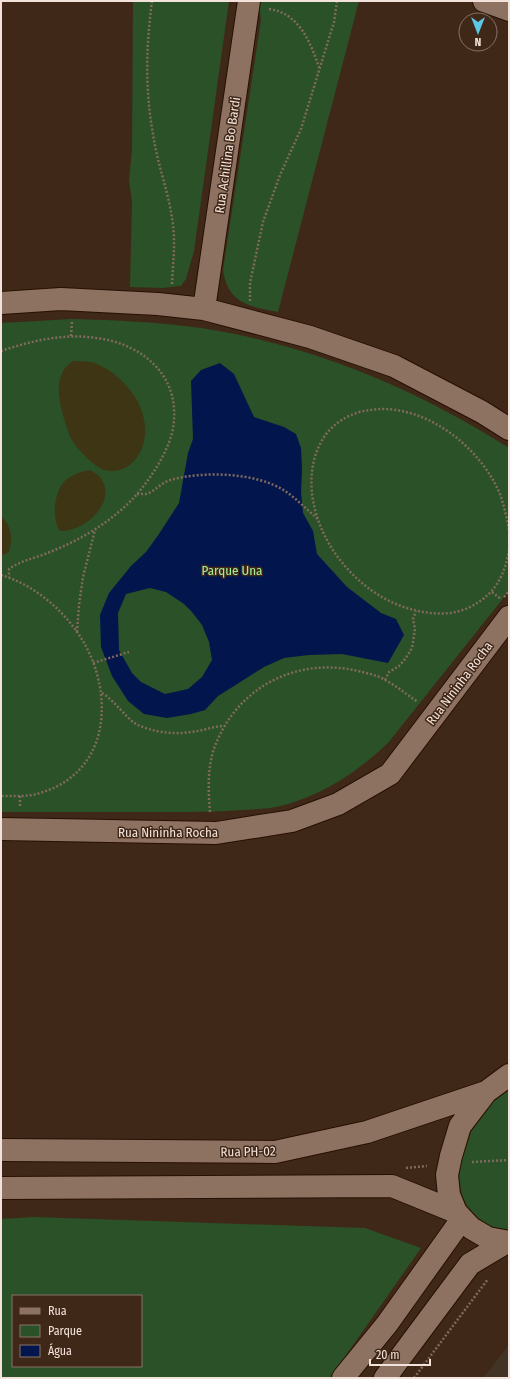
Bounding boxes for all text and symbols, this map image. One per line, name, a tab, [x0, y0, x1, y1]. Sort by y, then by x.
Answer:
north arrow	[458, 12, 498, 52]
text: N	[475, 35, 481, 48]
street label: Rua Achillina Bo Bardi	[212, 96, 243, 214]
park label: Parque Una	[202, 563, 262, 578]
street label: Rua Nininha Rocha	[423, 639, 496, 728]
street label: Rua Nininha Rocha	[118, 825, 218, 840]
street label: Rua PH-02	[220, 1144, 276, 1159]
legend	[12, 1295, 142, 1367]
text: Rua	[48, 1304, 67, 1318]
text: Parque	[48, 1324, 82, 1338]
scale bar	[370, 1341, 430, 1367]
text: Água	[48, 1343, 72, 1358]
text: 20 m	[376, 1348, 400, 1362]

